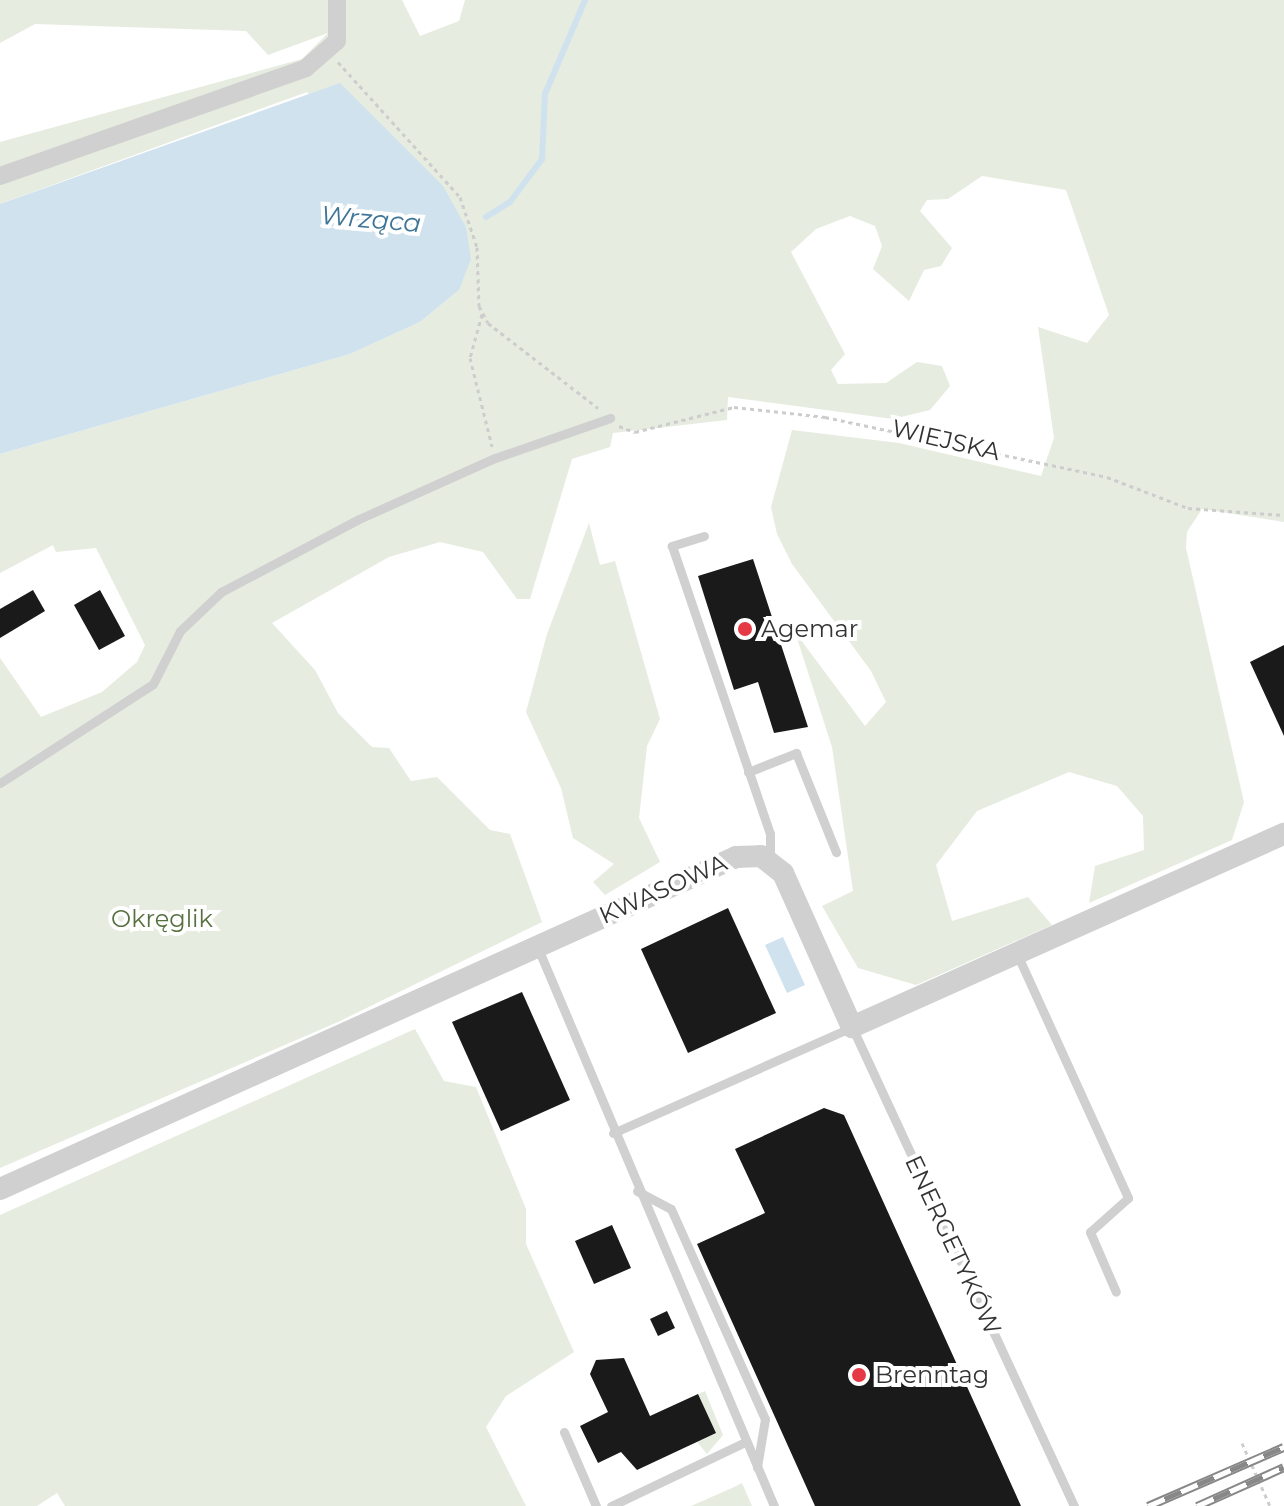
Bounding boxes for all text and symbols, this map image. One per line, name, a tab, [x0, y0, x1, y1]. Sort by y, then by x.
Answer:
water label: Wrząca	[320, 200, 422, 240]
street label: WIEJSKA	[889, 414, 1003, 466]
place label: Agemar	[761, 615, 858, 643]
marker: Agemar	[736, 620, 754, 638]
street label: KWASOWA	[595, 848, 731, 930]
park label: Okręglik	[111, 905, 213, 933]
street label: ENERGETYKÓW	[899, 1151, 1007, 1339]
place label: Brenntag	[875, 1361, 989, 1389]
marker: Brenntag	[850, 1366, 868, 1384]

